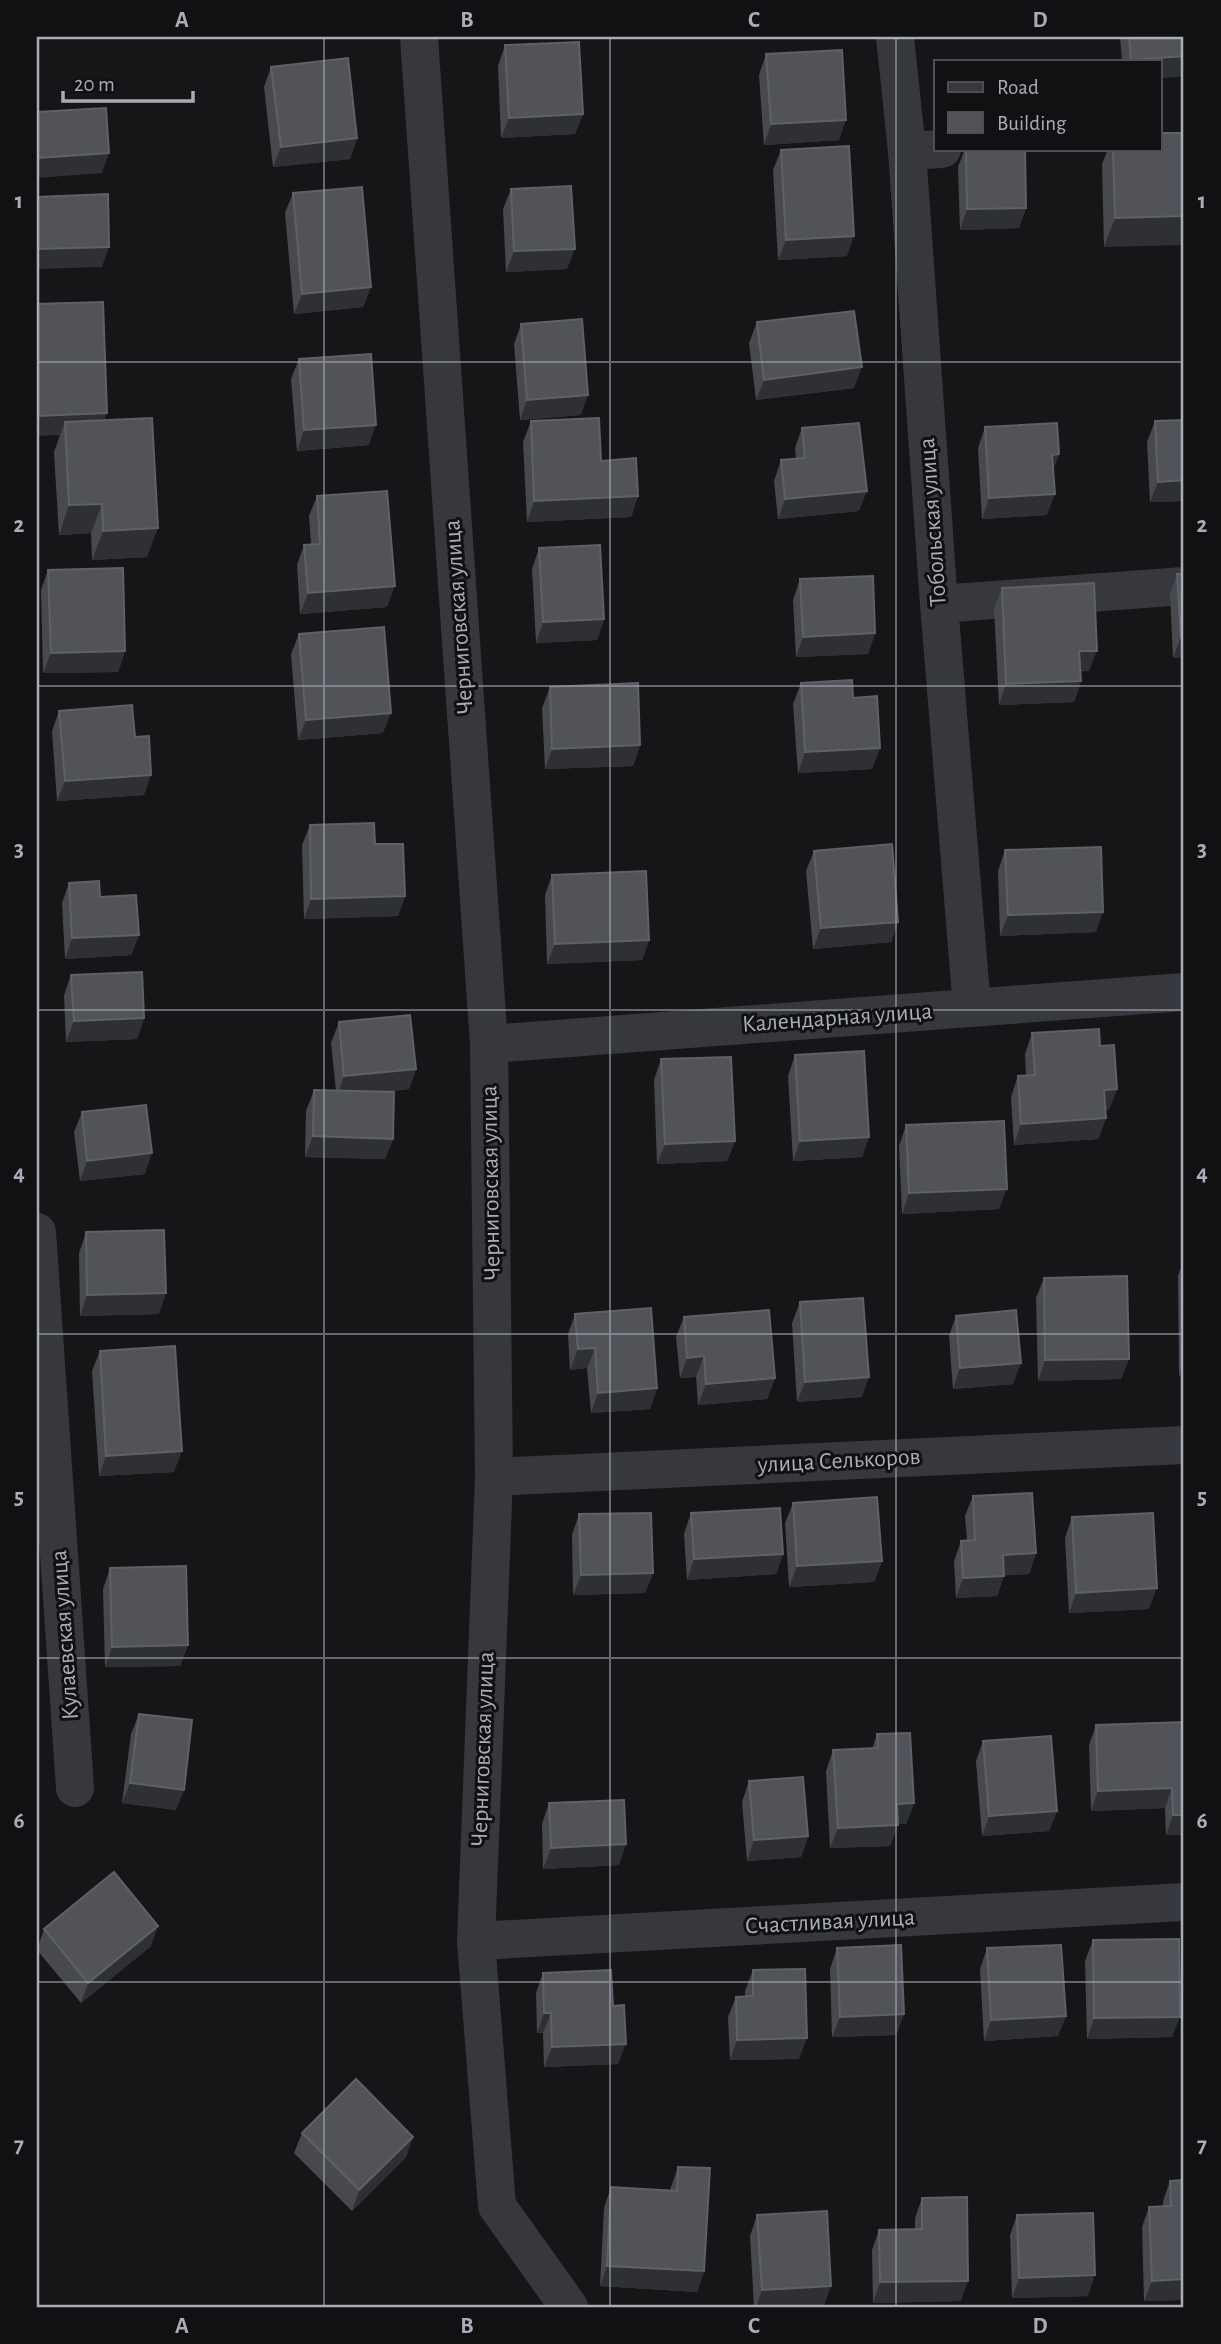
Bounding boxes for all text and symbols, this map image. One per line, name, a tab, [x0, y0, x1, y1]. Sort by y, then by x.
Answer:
text: A	[175, 9, 189, 32]
text: B	[460, 9, 474, 32]
text: C	[748, 9, 760, 32]
text: D	[1032, 9, 1048, 32]
scale bar	[63, 60, 192, 104]
legend	[934, 60, 1162, 150]
text: 20 m	[74, 74, 115, 95]
text: Road	[997, 77, 1039, 98]
text: Building	[997, 113, 1067, 134]
text: 1	[15, 190, 23, 213]
text: 1	[1198, 190, 1206, 213]
street label: Тобольская улица	[915, 437, 951, 607]
text: 2	[14, 514, 25, 537]
text: 2	[1197, 514, 1208, 537]
street label: Черниговская улица	[440, 519, 478, 715]
text: 3	[14, 838, 24, 861]
text: 3	[1197, 838, 1207, 861]
street label: Календарная улица	[741, 999, 933, 1037]
street label: Черниговская улица	[477, 1085, 505, 1281]
text: 4	[13, 1162, 25, 1185]
text: 4	[1196, 1162, 1208, 1185]
street label: улица Селькоров	[756, 1445, 921, 1477]
text: 5	[14, 1486, 24, 1509]
text: 5	[1197, 1486, 1207, 1509]
street label: Кулаевская улица	[47, 1549, 83, 1721]
street label: Черниговская улица	[468, 1651, 498, 1847]
text: 6	[13, 1810, 25, 1833]
text: 6	[1196, 1810, 1208, 1833]
street label: Счастливая улица	[744, 1906, 916, 1938]
text: 7	[14, 2134, 24, 2157]
text: 7	[1197, 2134, 1207, 2157]
text: A	[175, 2315, 189, 2338]
text: B	[460, 2315, 474, 2338]
text: C	[748, 2315, 760, 2338]
text: D	[1032, 2315, 1048, 2338]

